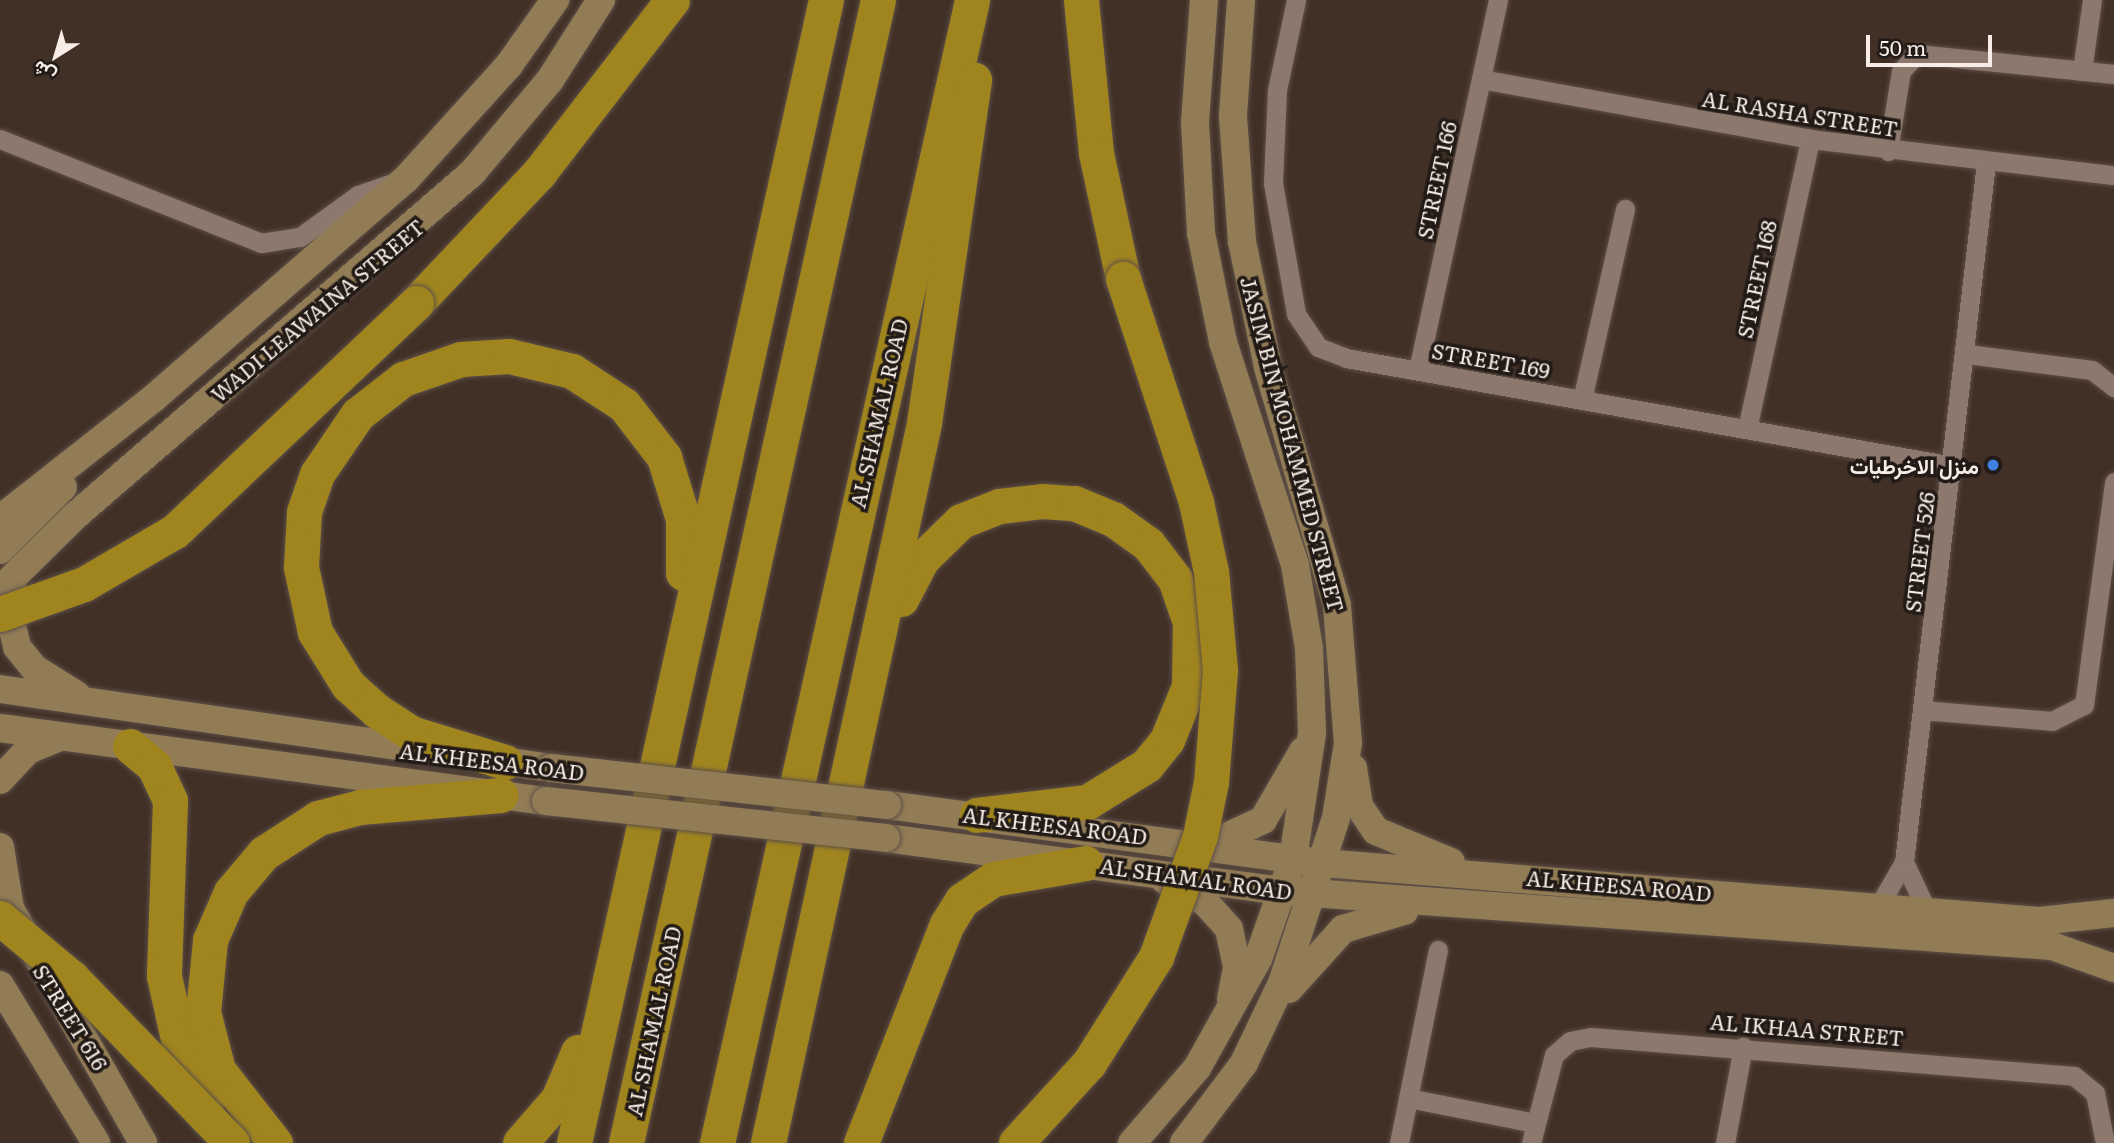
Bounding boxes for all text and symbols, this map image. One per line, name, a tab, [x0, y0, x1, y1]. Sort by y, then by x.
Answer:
north arrow	[21, 21, 91, 91]
scale bar	[1869, 21, 1995, 65]
text: 50 m	[1879, 31, 1926, 62]
text: ش	[26, 55, 61, 91]
street label: AL RASHA STREET	[1700, 85, 1900, 141]
street label: STREET 166	[1411, 119, 1461, 241]
street label: WADI LEAWAINA STREET	[205, 213, 429, 407]
street label: STREET 168	[1731, 218, 1781, 340]
street label: JASIM BIN MOHAMMED STREET	[1236, 274, 1350, 614]
street label: AL SHAMAL ROAD	[844, 316, 912, 510]
street label: STREET 169	[1430, 337, 1552, 383]
place label: منزل الاخرطيات	[1850, 452, 1979, 478]
marker: منزل الاخرطيات	[1985, 457, 2001, 473]
street label: STREET 526	[1899, 490, 1939, 614]
street label: AL KHEESA ROAD	[398, 737, 586, 785]
street label: AL KHEESA ROAD	[961, 801, 1149, 849]
street label: AL SHAMAL ROAD	[1098, 852, 1294, 904]
street label: AL KHEESA ROAD	[1525, 864, 1713, 906]
street label: AL SHAMAL ROAD	[621, 924, 685, 1118]
street label: STREET 616	[29, 960, 113, 1074]
street label: AL IKHAA STREET	[1709, 1008, 1905, 1050]

